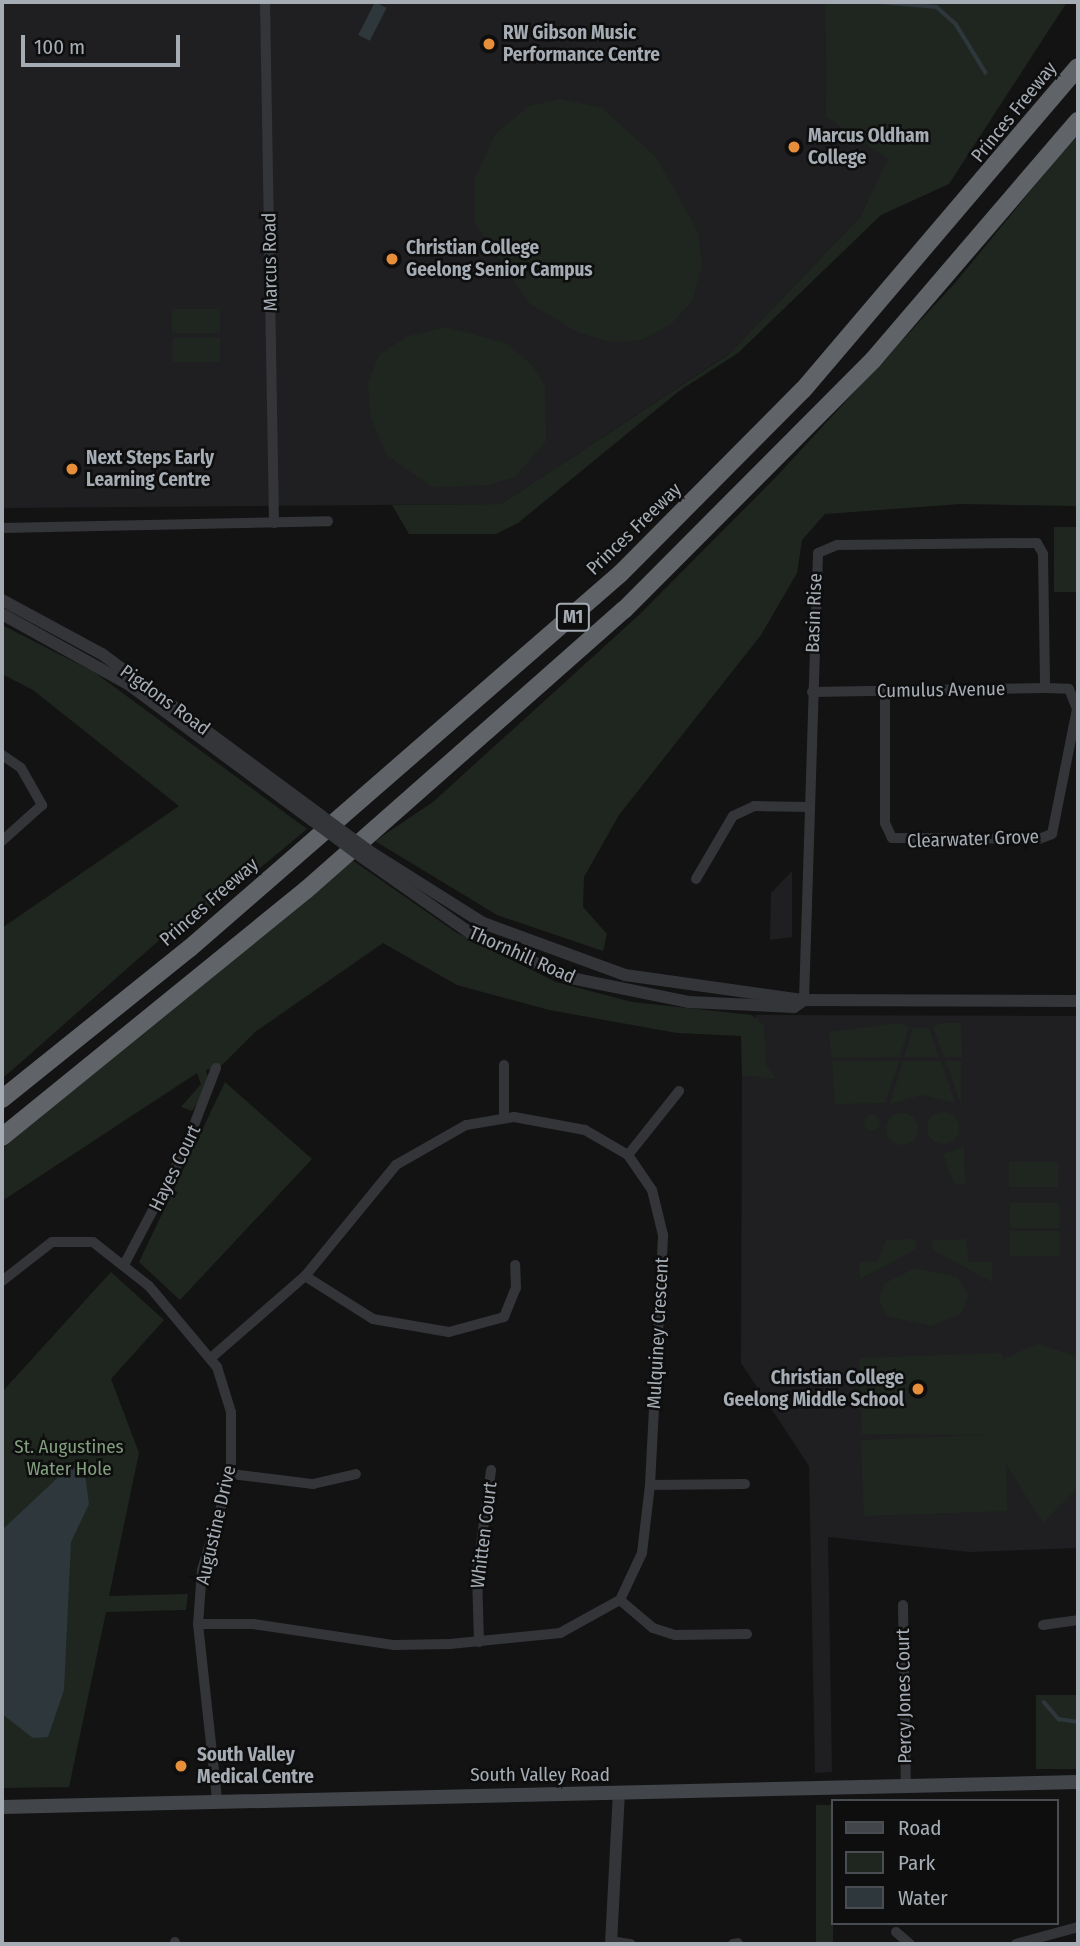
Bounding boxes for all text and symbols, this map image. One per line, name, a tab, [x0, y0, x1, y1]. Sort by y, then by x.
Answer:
scale bar	[24, 21, 184, 65]
place label: RW Gibson Music Performance Centre	[503, 22, 660, 66]
text: 100 m	[34, 34, 85, 60]
marker: RW Gibson Music Performance Centre	[481, 36, 497, 52]
street label: Princes Freeway	[966, 57, 1062, 167]
place label: Marcus Oldham College	[808, 125, 929, 169]
marker: Marcus Oldham College	[786, 139, 802, 155]
street label: Marcus Road	[258, 212, 282, 312]
place label: Christian College Geelong Senior Campus	[406, 237, 593, 281]
marker: Christian College Geelong Senior Campus	[384, 251, 400, 267]
place label: Next Steps Early Learning Centre	[86, 447, 214, 491]
marker: Next Steps Early Learning Centre	[64, 461, 80, 477]
street label: Princes Freeway	[582, 478, 686, 580]
street label: Basin Rise	[801, 573, 827, 653]
road number: M1	[556, 602, 590, 632]
street label: Pigdons Road	[116, 660, 214, 740]
street label: Cumulus Avenue	[877, 677, 1005, 703]
street label: Clearwater Grove	[907, 825, 1039, 853]
street label: Princes Freeway	[155, 853, 263, 951]
street label: Thornhill Road	[465, 921, 579, 989]
street label: Hayes Court	[144, 1121, 206, 1215]
street label: Mulquiney Crescent	[643, 1257, 673, 1409]
place label: Christian College Geelong Middle School	[723, 1367, 904, 1411]
marker: Christian College Geelong Middle School	[910, 1381, 926, 1397]
park label: St. Augustines Water Hole	[14, 1436, 124, 1480]
street label: Augustine Drive	[191, 1463, 241, 1587]
street label: Whitten Court	[466, 1480, 502, 1590]
street label: Percy Jones Court	[891, 1628, 917, 1764]
place label: South Valley Medical Centre	[197, 1744, 314, 1788]
marker: South Valley Medical Centre	[171, 1756, 191, 1776]
street label: South Valley Road	[470, 1764, 610, 1786]
legend	[832, 1799, 1059, 1925]
text: Road	[898, 1815, 942, 1841]
text: Park	[898, 1850, 935, 1876]
text: Water	[898, 1885, 948, 1911]

